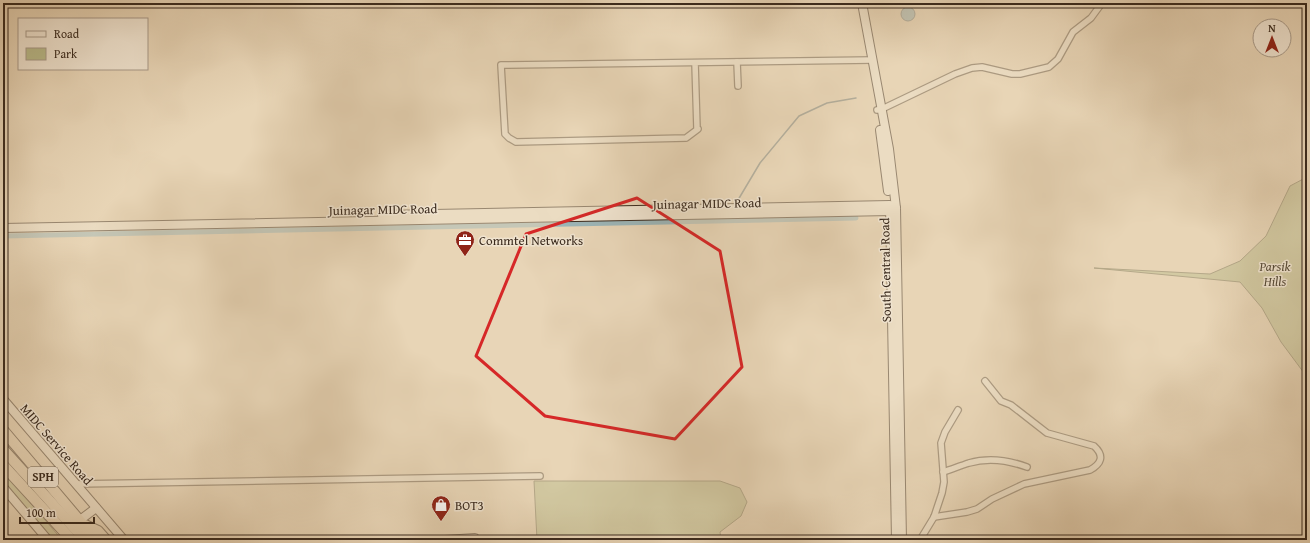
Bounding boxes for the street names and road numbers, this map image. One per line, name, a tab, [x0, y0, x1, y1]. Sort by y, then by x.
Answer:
street label: Juinagar MIDC Road	[650, 193, 762, 214]
street label: Juinagar MIDC Road	[326, 199, 438, 220]
street label: South Central Road	[875, 217, 896, 323]
street label: MIDC Service Road	[16, 399, 97, 489]
road number: SPH	[28, 467, 58, 487]

